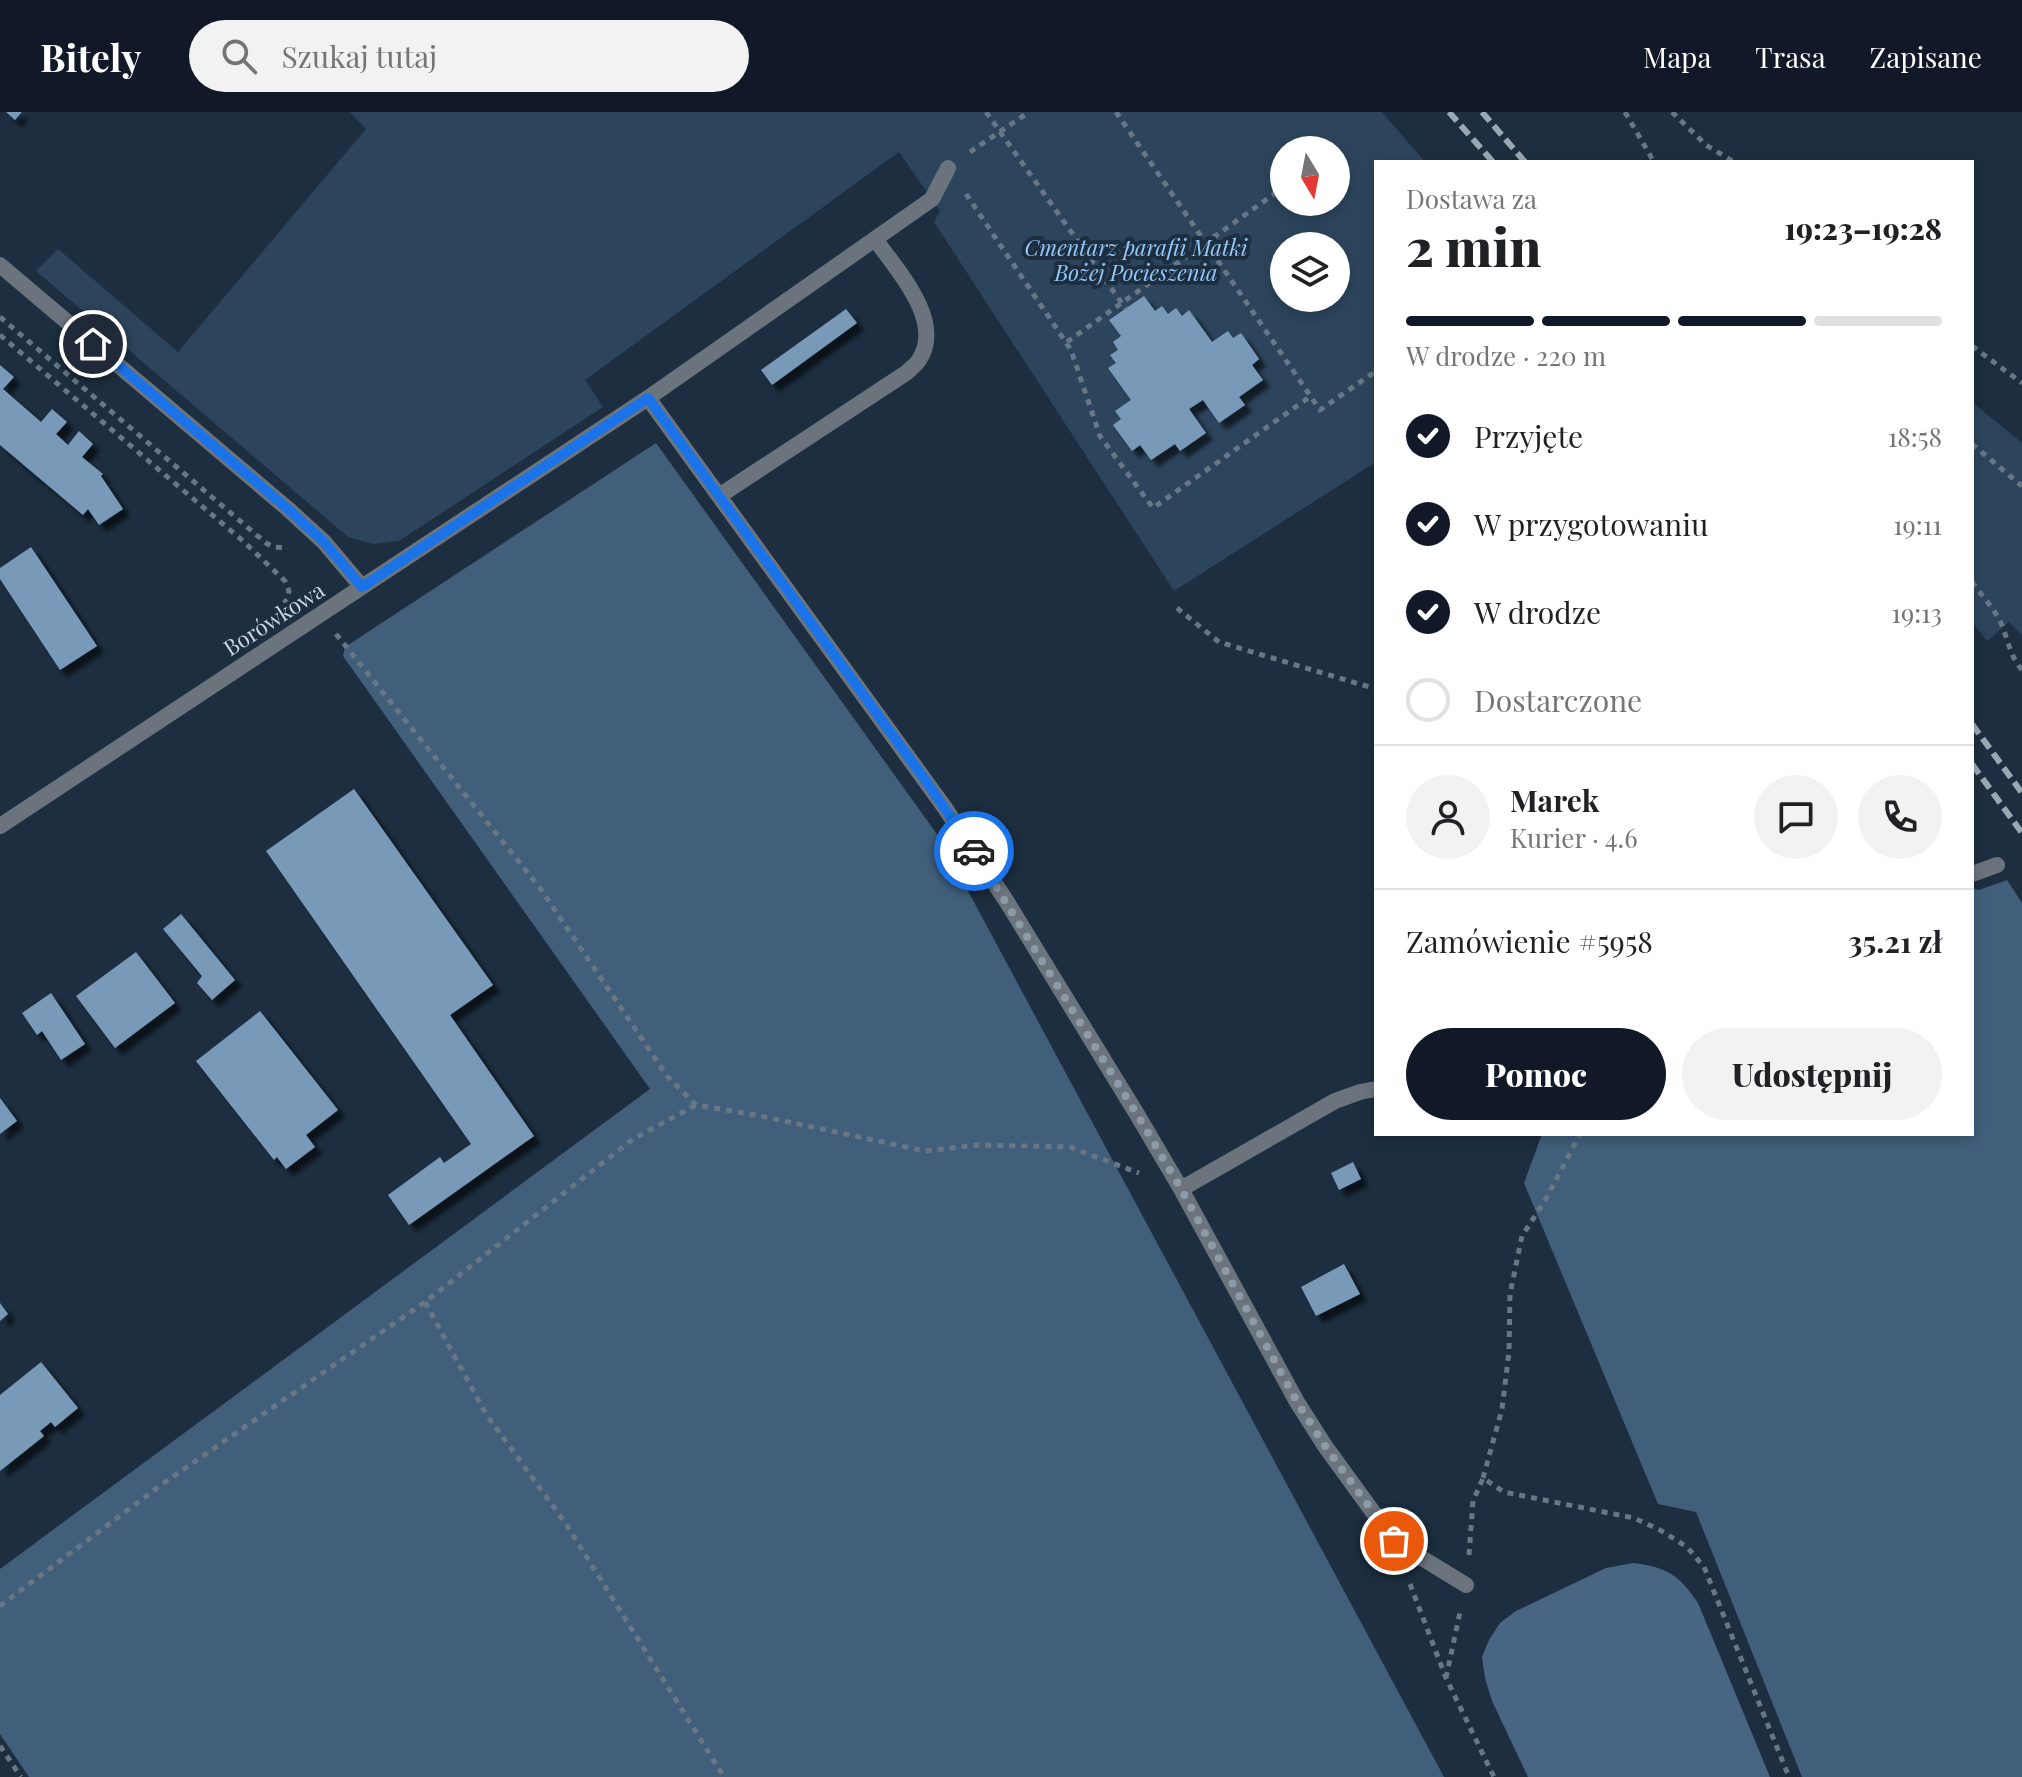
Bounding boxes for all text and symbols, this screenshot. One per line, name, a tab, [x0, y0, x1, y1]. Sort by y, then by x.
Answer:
search box	[189, 20, 749, 92]
text: Bitely	[40, 31, 141, 82]
icon: search	[217, 34, 261, 78]
text: Szukaj tutaj	[281, 36, 437, 76]
text: Mapa	[1643, 38, 1711, 75]
text: Trasa	[1755, 38, 1826, 75]
text: Zapisane	[1870, 38, 1982, 75]
north arrow	[1270, 136, 1350, 216]
map controls	[1270, 136, 1350, 312]
text: Dostawa za	[1406, 181, 1537, 216]
text: 19:23–19:28	[1784, 208, 1942, 248]
text: 2 min	[1406, 211, 1541, 280]
park label: Cmentarz parafii Matki Bożej Pocieszenia	[1025, 232, 1248, 287]
button: layers	[1270, 232, 1350, 312]
pin	[59, 310, 127, 378]
icon: home	[71, 322, 115, 366]
text: W drodze · 220 m	[1406, 338, 1606, 373]
icon: check	[1406, 414, 1450, 458]
text: Przyjęte	[1474, 416, 1583, 456]
text: 18:58	[1888, 419, 1942, 454]
icon: check	[1406, 502, 1450, 546]
text: W przygotowaniu	[1474, 504, 1708, 544]
text: 19:11	[1893, 507, 1942, 542]
street label: Borówkowa	[217, 574, 330, 662]
icon: check	[1406, 590, 1450, 634]
text: W drodze	[1474, 592, 1601, 632]
text: 19:13	[1891, 595, 1942, 630]
text: Dostarczone	[1474, 680, 1642, 720]
button: person	[1406, 775, 1490, 859]
button: chat	[1754, 775, 1838, 859]
button: phone	[1858, 775, 1942, 859]
text: Marek	[1510, 780, 1599, 820]
courier	[934, 811, 1014, 891]
text: Kurier · 4.6	[1510, 820, 1638, 855]
icon: car	[952, 829, 996, 873]
text: Zamówienie #5958	[1406, 921, 1653, 961]
text: 35.21 zł	[1848, 921, 1942, 961]
button: Pomoc	[1406, 1028, 1666, 1120]
button: Udostępnij	[1682, 1028, 1942, 1120]
pin	[1360, 1507, 1428, 1575]
icon: bag	[1372, 1519, 1416, 1563]

